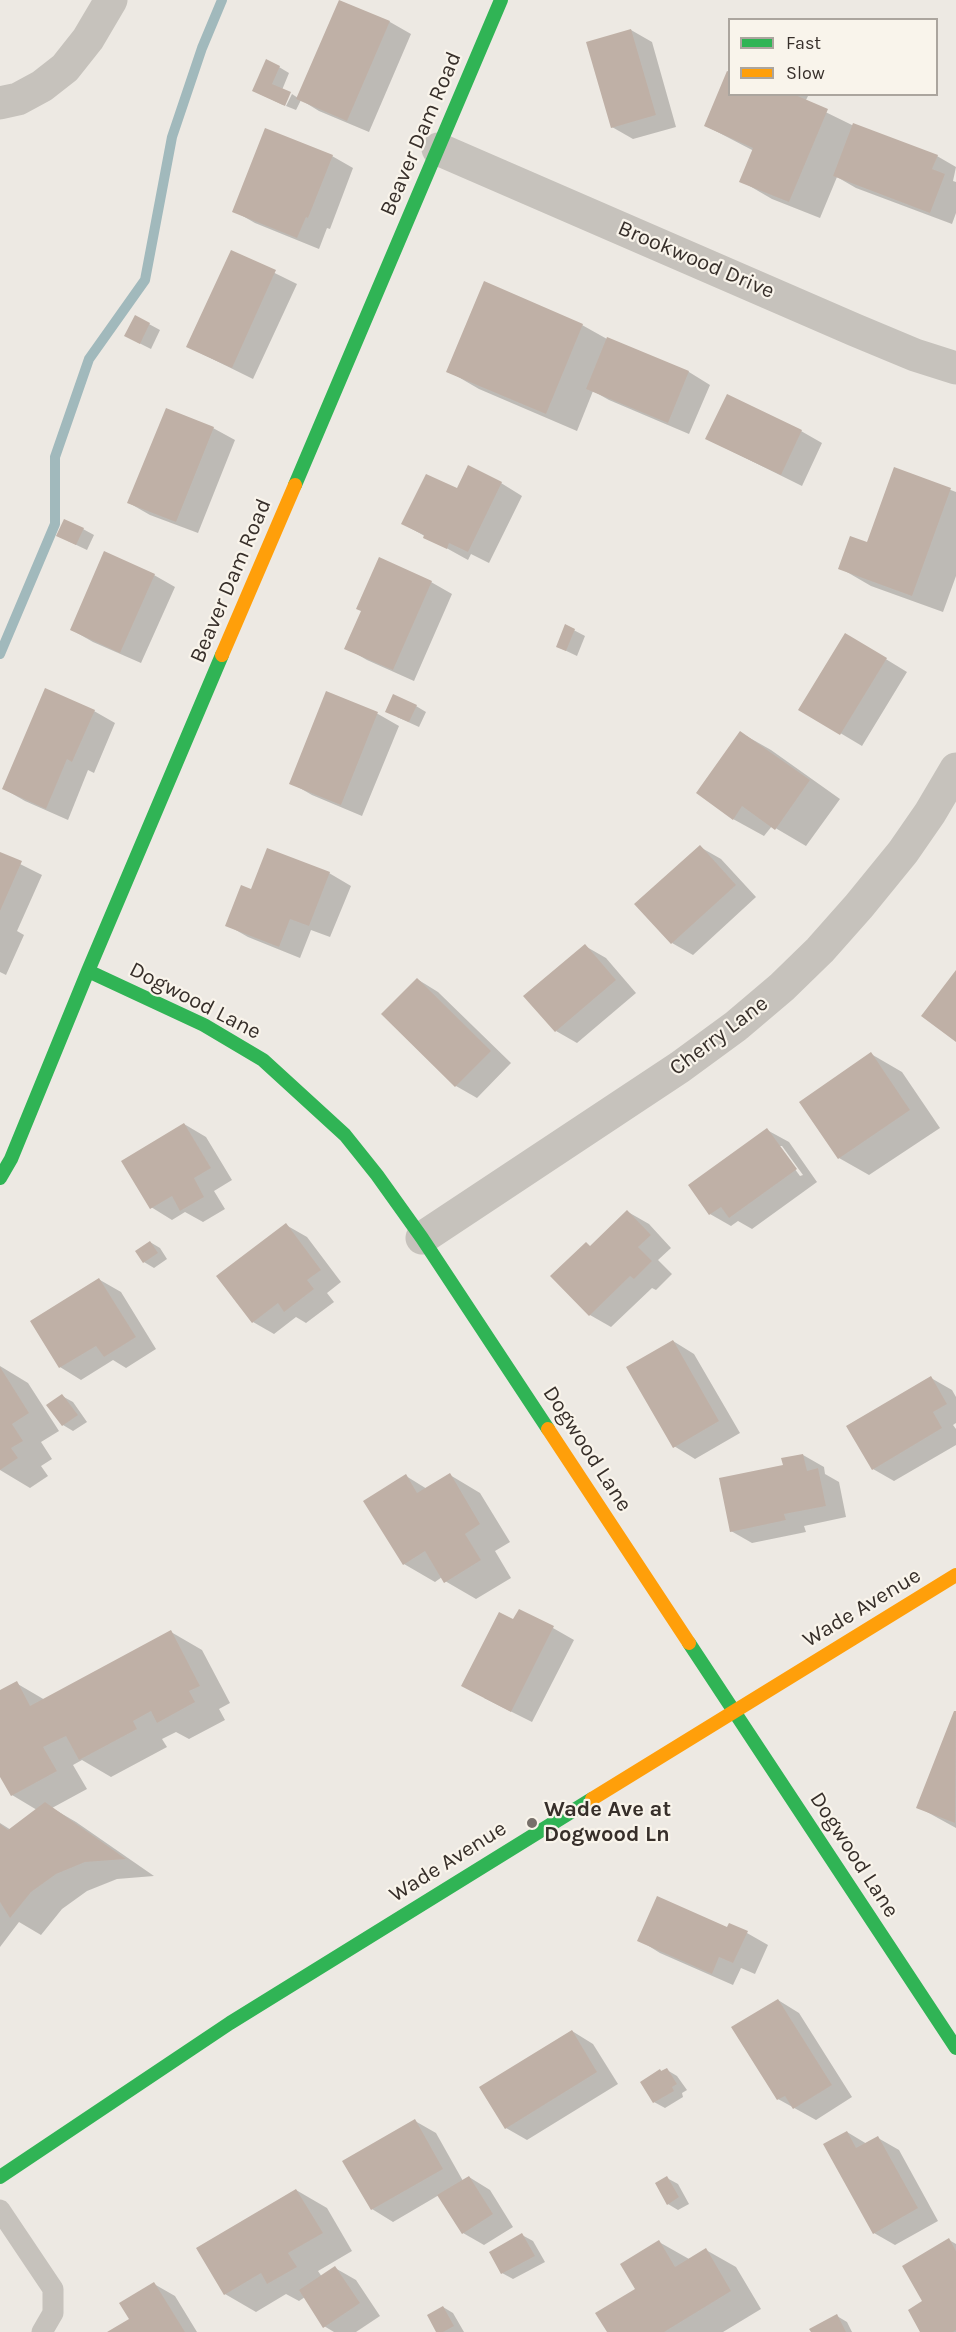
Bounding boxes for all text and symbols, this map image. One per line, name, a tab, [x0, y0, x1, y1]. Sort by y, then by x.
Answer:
legend	[728, 18, 938, 96]
text: Fast	[786, 32, 821, 54]
street label: Beaver Dam Road	[375, 48, 467, 220]
text: Slow	[786, 62, 825, 84]
street label: Brookwood Drive	[614, 215, 778, 305]
street label: Beaver Dam Road	[185, 495, 277, 667]
street label: Dogwood Lane	[125, 957, 265, 1045]
street label: Cherry Lane	[665, 990, 773, 1082]
street label: Dogwood Lane	[537, 1381, 637, 1517]
street label: Wade Avenue	[798, 1562, 926, 1654]
street label: Dogwood Lane	[804, 1787, 904, 1923]
place label: Wade Ave at Dogwood Ln	[544, 1797, 671, 1849]
street label: Wade Avenue	[385, 1816, 511, 1908]
marker: Wade Ave at Dogwood Ln	[525, 1816, 539, 1830]

